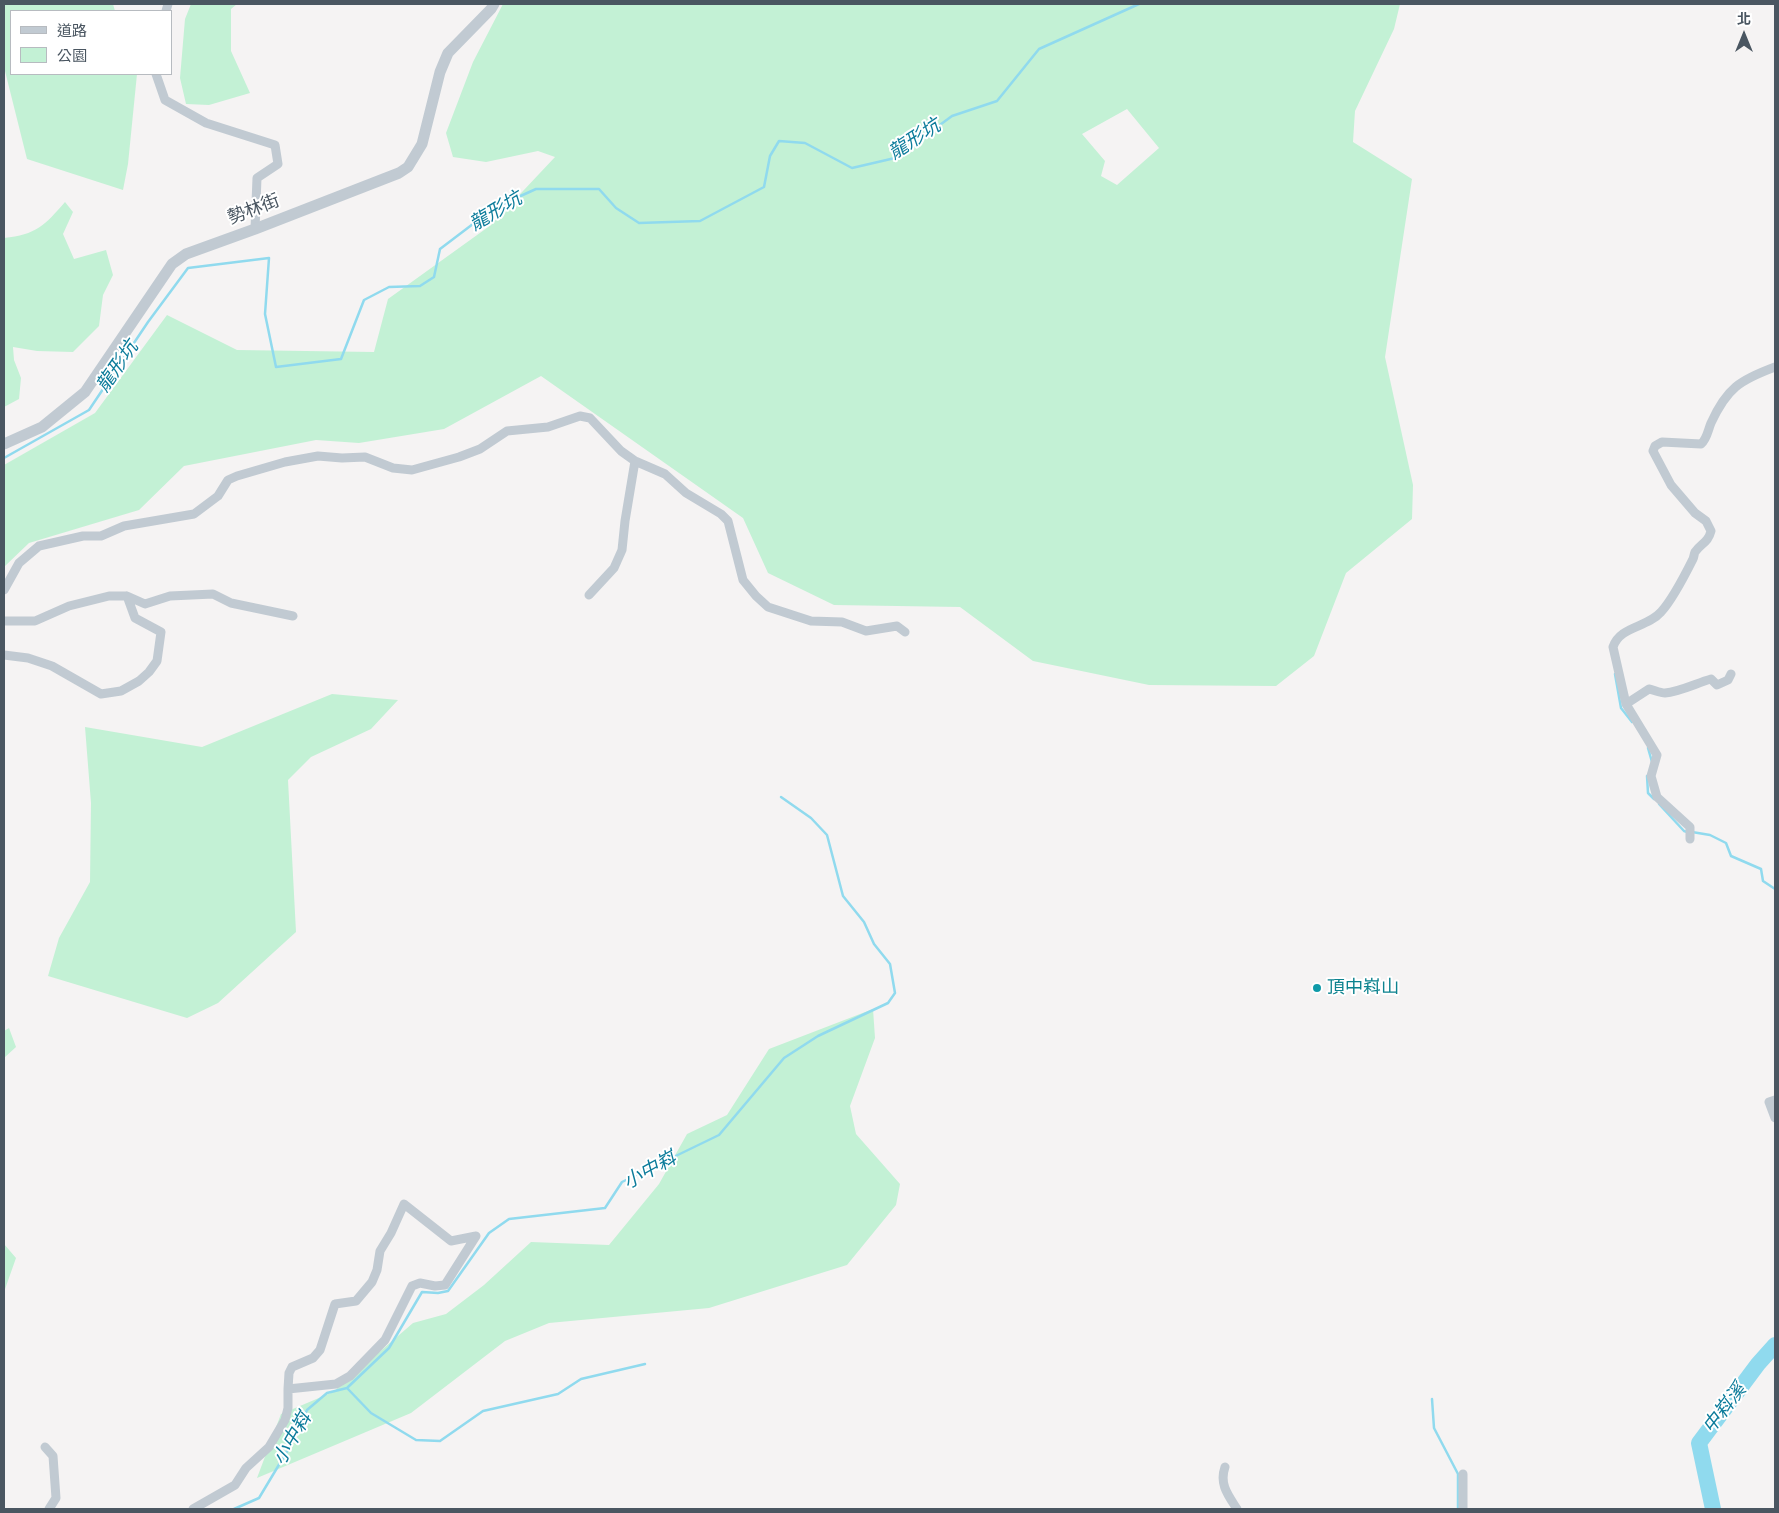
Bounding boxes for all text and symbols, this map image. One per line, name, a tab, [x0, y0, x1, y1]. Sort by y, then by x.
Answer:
legend	[10, 10, 172, 75]
north arrow	[1719, 10, 1769, 60]
text: 北	[1737, 11, 1751, 28]
text: 道路	[57, 22, 87, 40]
text: 公園	[57, 47, 87, 65]
water label: 龍形坑	[885, 115, 945, 165]
water label: 龍形坑	[466, 188, 526, 236]
street label: 勢林街	[225, 190, 283, 230]
water label: 龍形坑	[92, 337, 144, 397]
place label: 頂中嵙山	[1327, 977, 1399, 999]
marker: 頂中嵙山	[1311, 982, 1323, 994]
water label: 小中嵙	[620, 1147, 680, 1195]
water label: 中嵙溪	[1698, 1380, 1752, 1438]
water label: 小中嵙	[269, 1409, 317, 1469]

